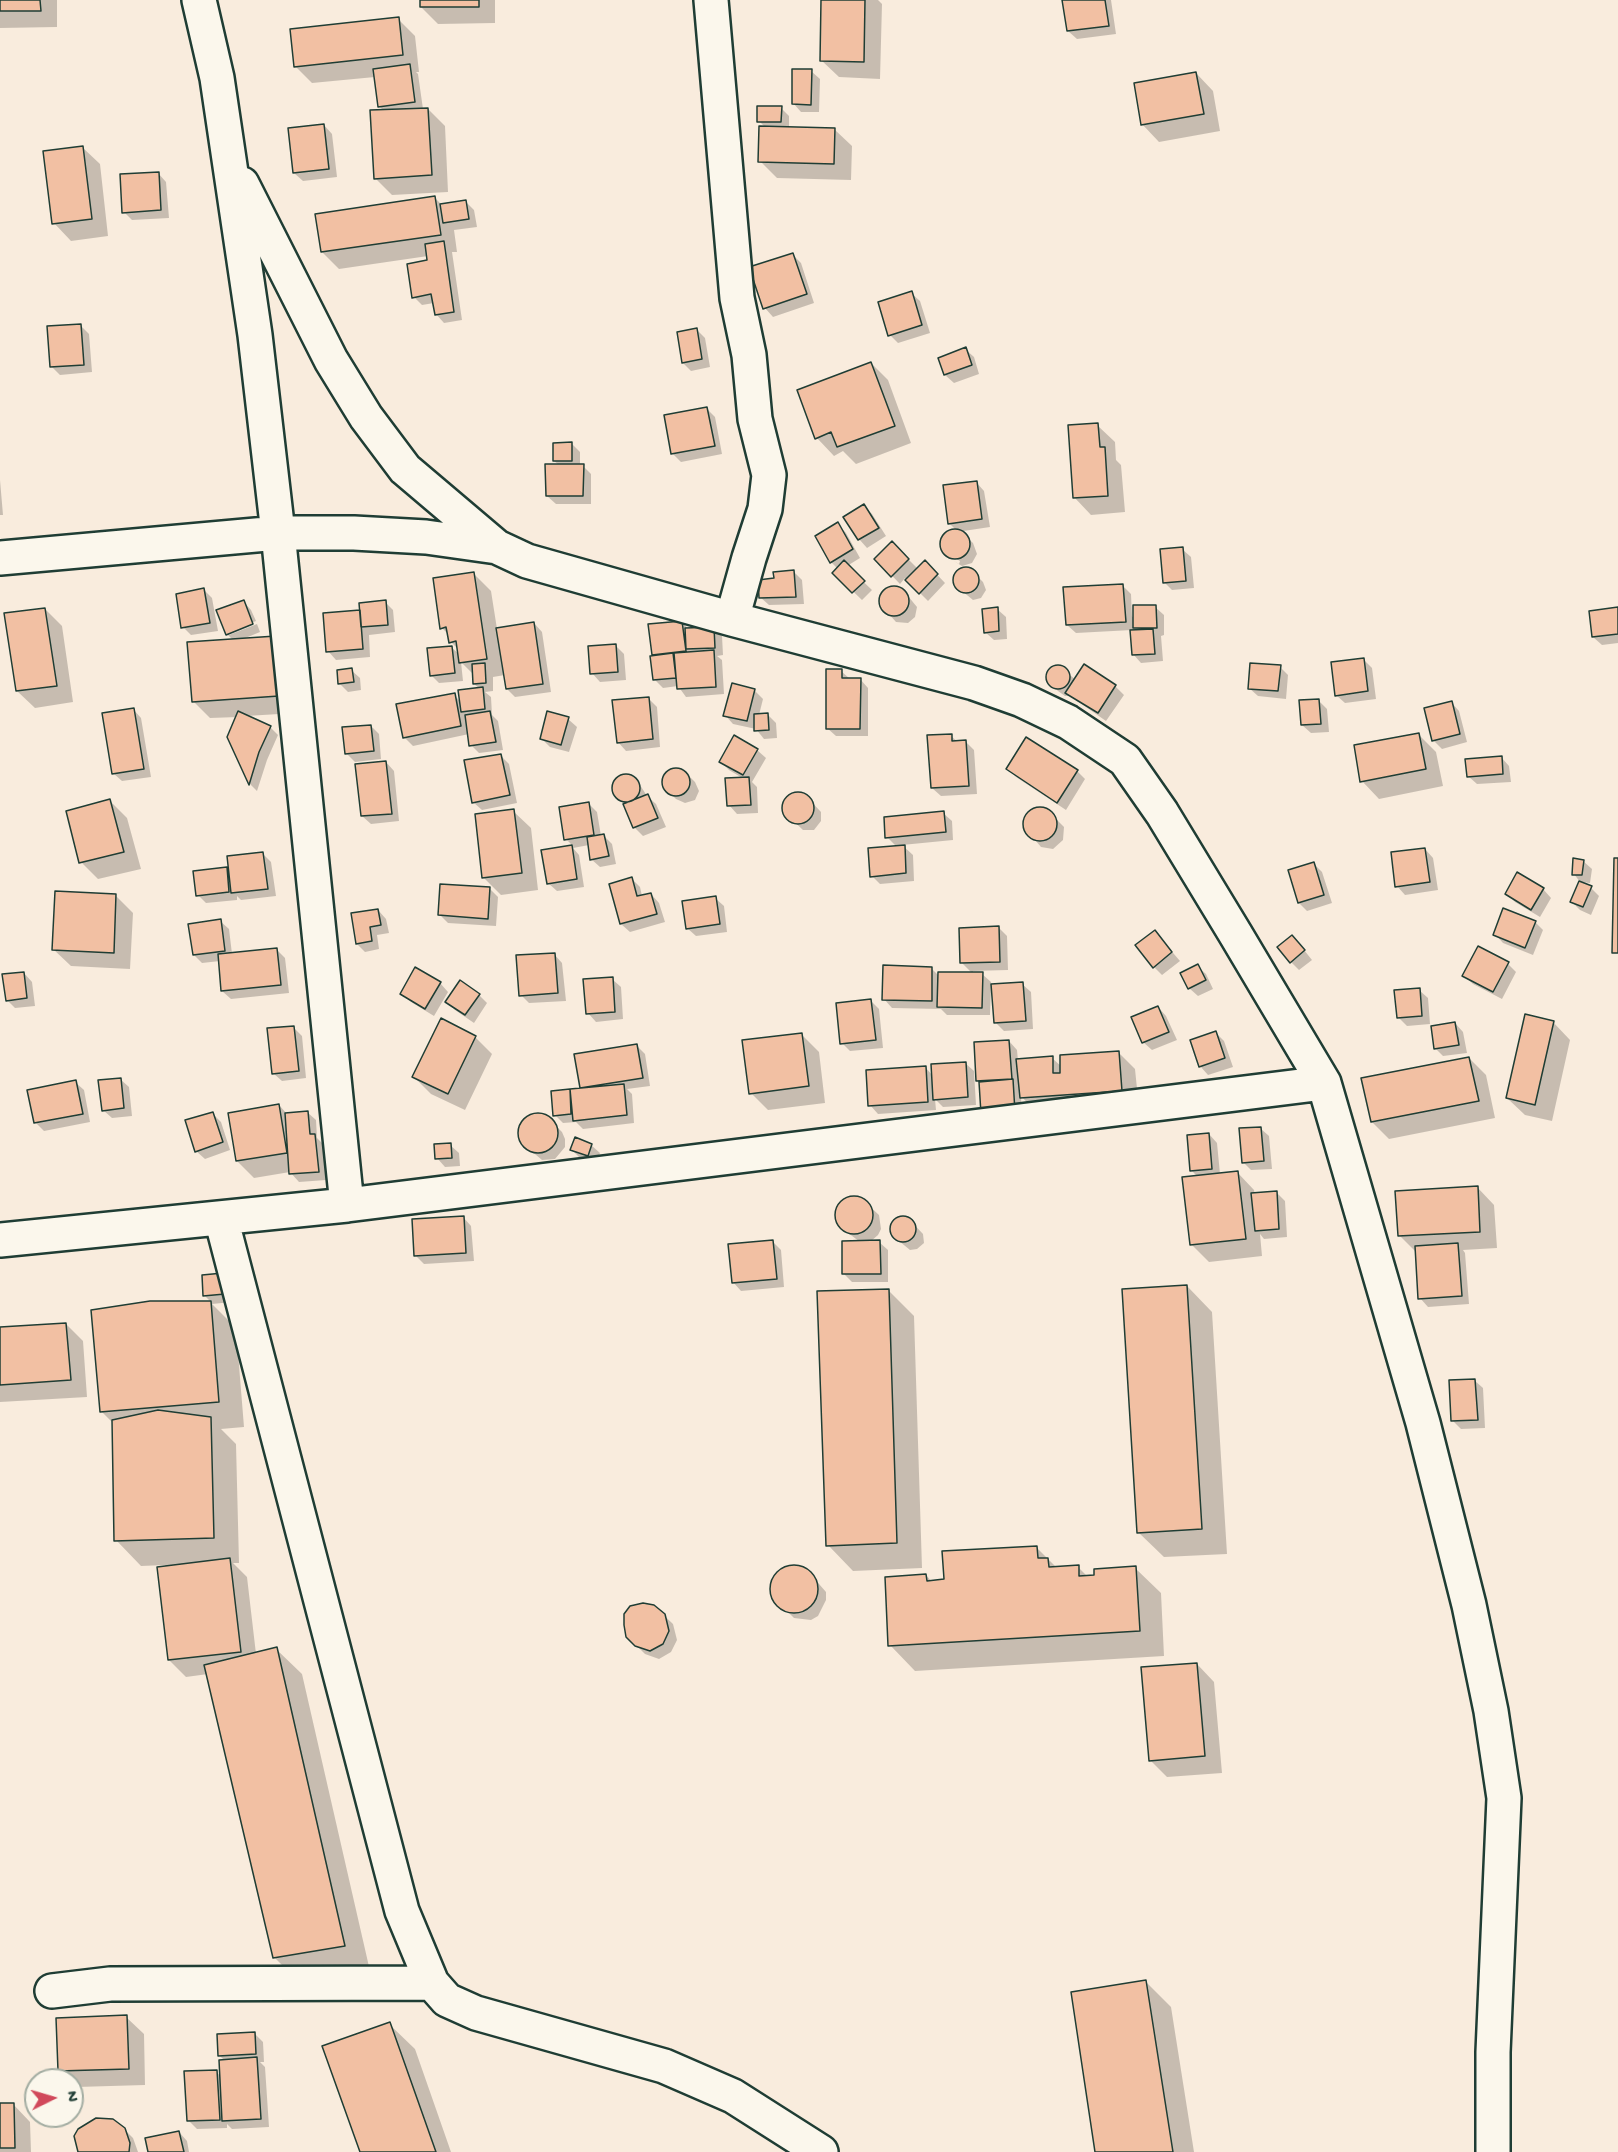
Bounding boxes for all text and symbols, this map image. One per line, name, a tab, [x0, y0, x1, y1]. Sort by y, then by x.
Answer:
north arrow	[24, 2068, 84, 2128]
text: N	[61, 2091, 80, 2103]

